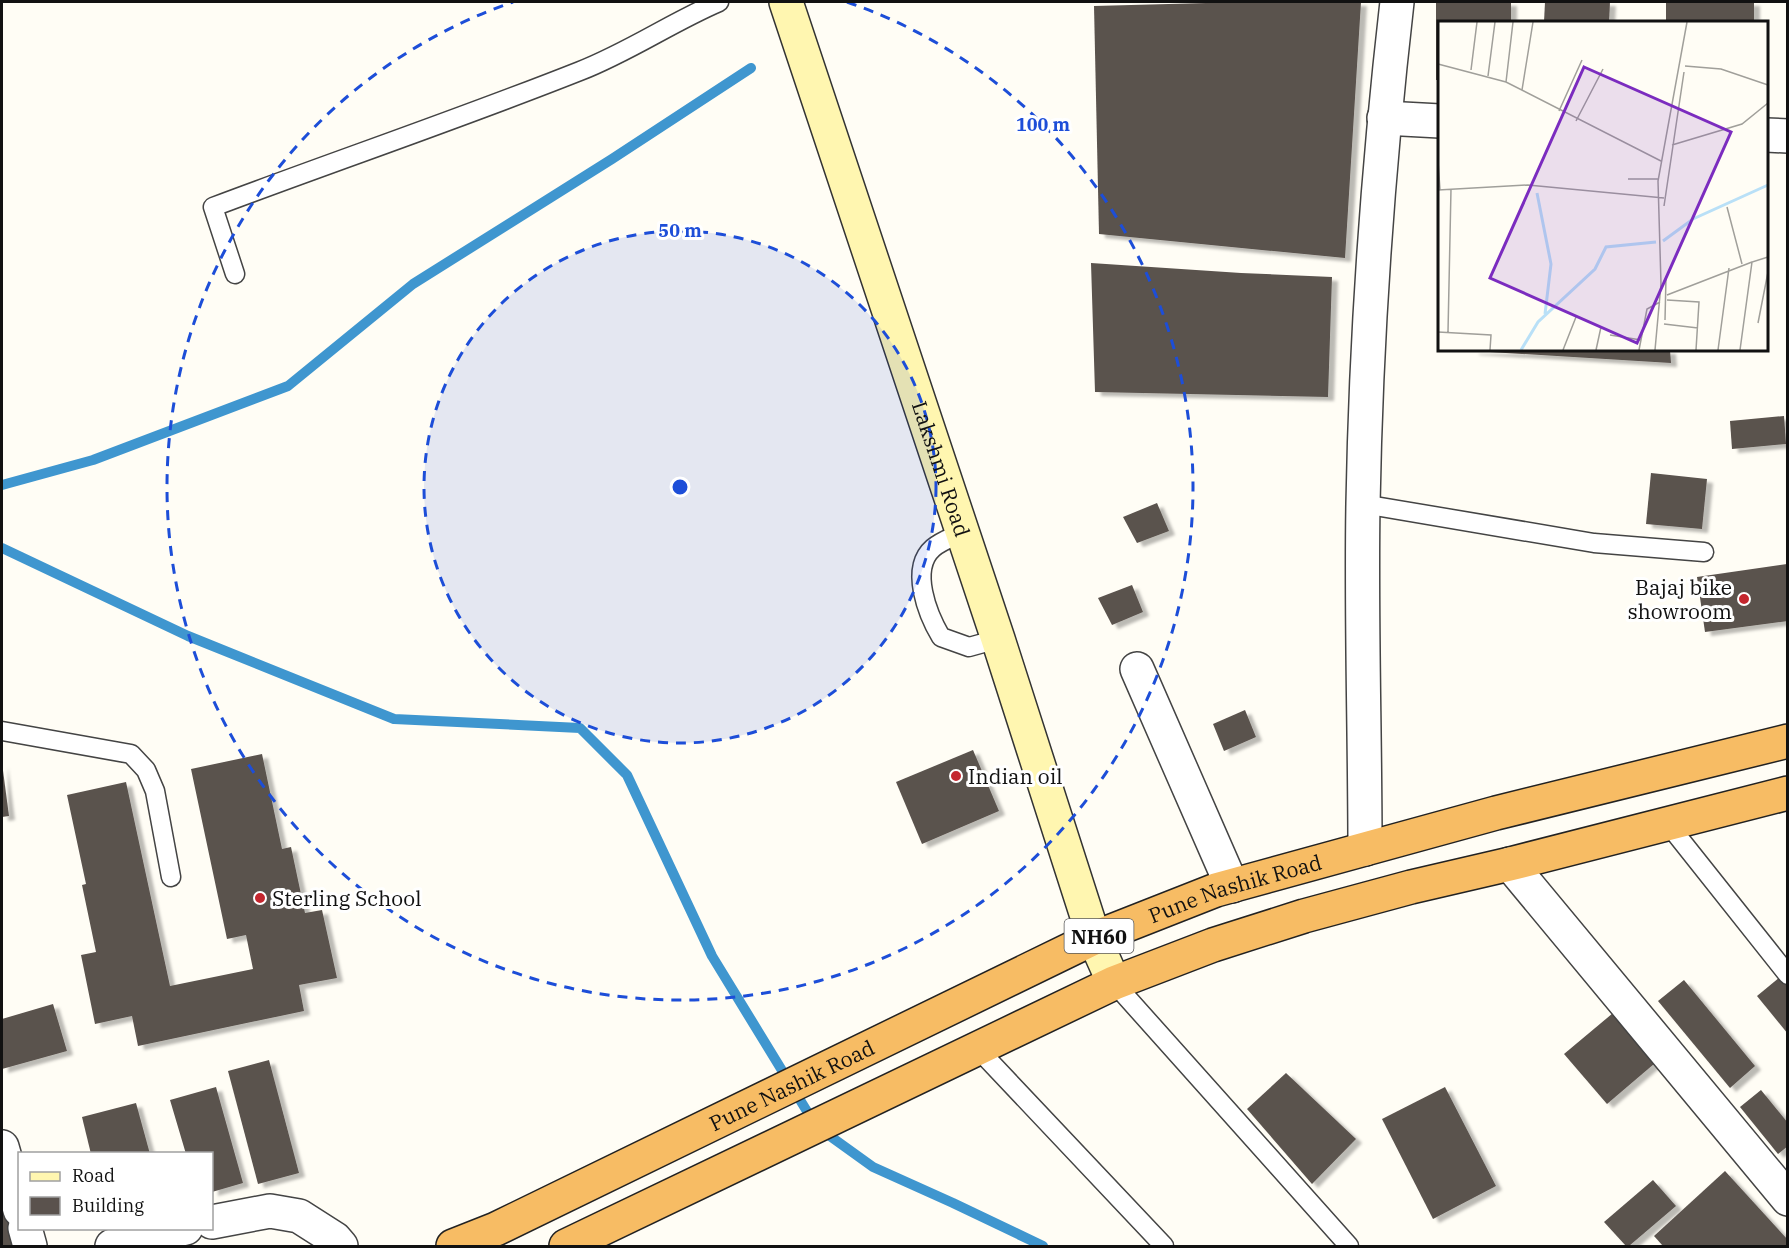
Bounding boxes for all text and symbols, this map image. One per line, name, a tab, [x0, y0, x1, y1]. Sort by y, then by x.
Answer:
inset map	[1438, 21, 1768, 351]
text: 100 m	[1016, 113, 1071, 136]
text: 50 m	[658, 219, 702, 242]
street label: Lakshmi Road	[906, 397, 977, 540]
centre of rings	[670, 477, 690, 497]
place label: Bajaj bike showroom	[1627, 573, 1732, 625]
marker: Bajaj bike showroom	[1737, 592, 1751, 606]
place label: Indian oil	[968, 762, 1063, 790]
marker: Indian oil	[949, 769, 963, 783]
street label: Pune Nashik Road	[1144, 848, 1325, 929]
place label: Sterling School	[272, 884, 421, 912]
marker: Sterling School	[253, 891, 267, 905]
road number: NH60	[1064, 919, 1134, 953]
street label: Pune Nashik Road	[704, 1033, 879, 1137]
legend	[18, 1152, 213, 1230]
text: Road	[72, 1164, 115, 1187]
text: Building	[72, 1194, 144, 1217]

